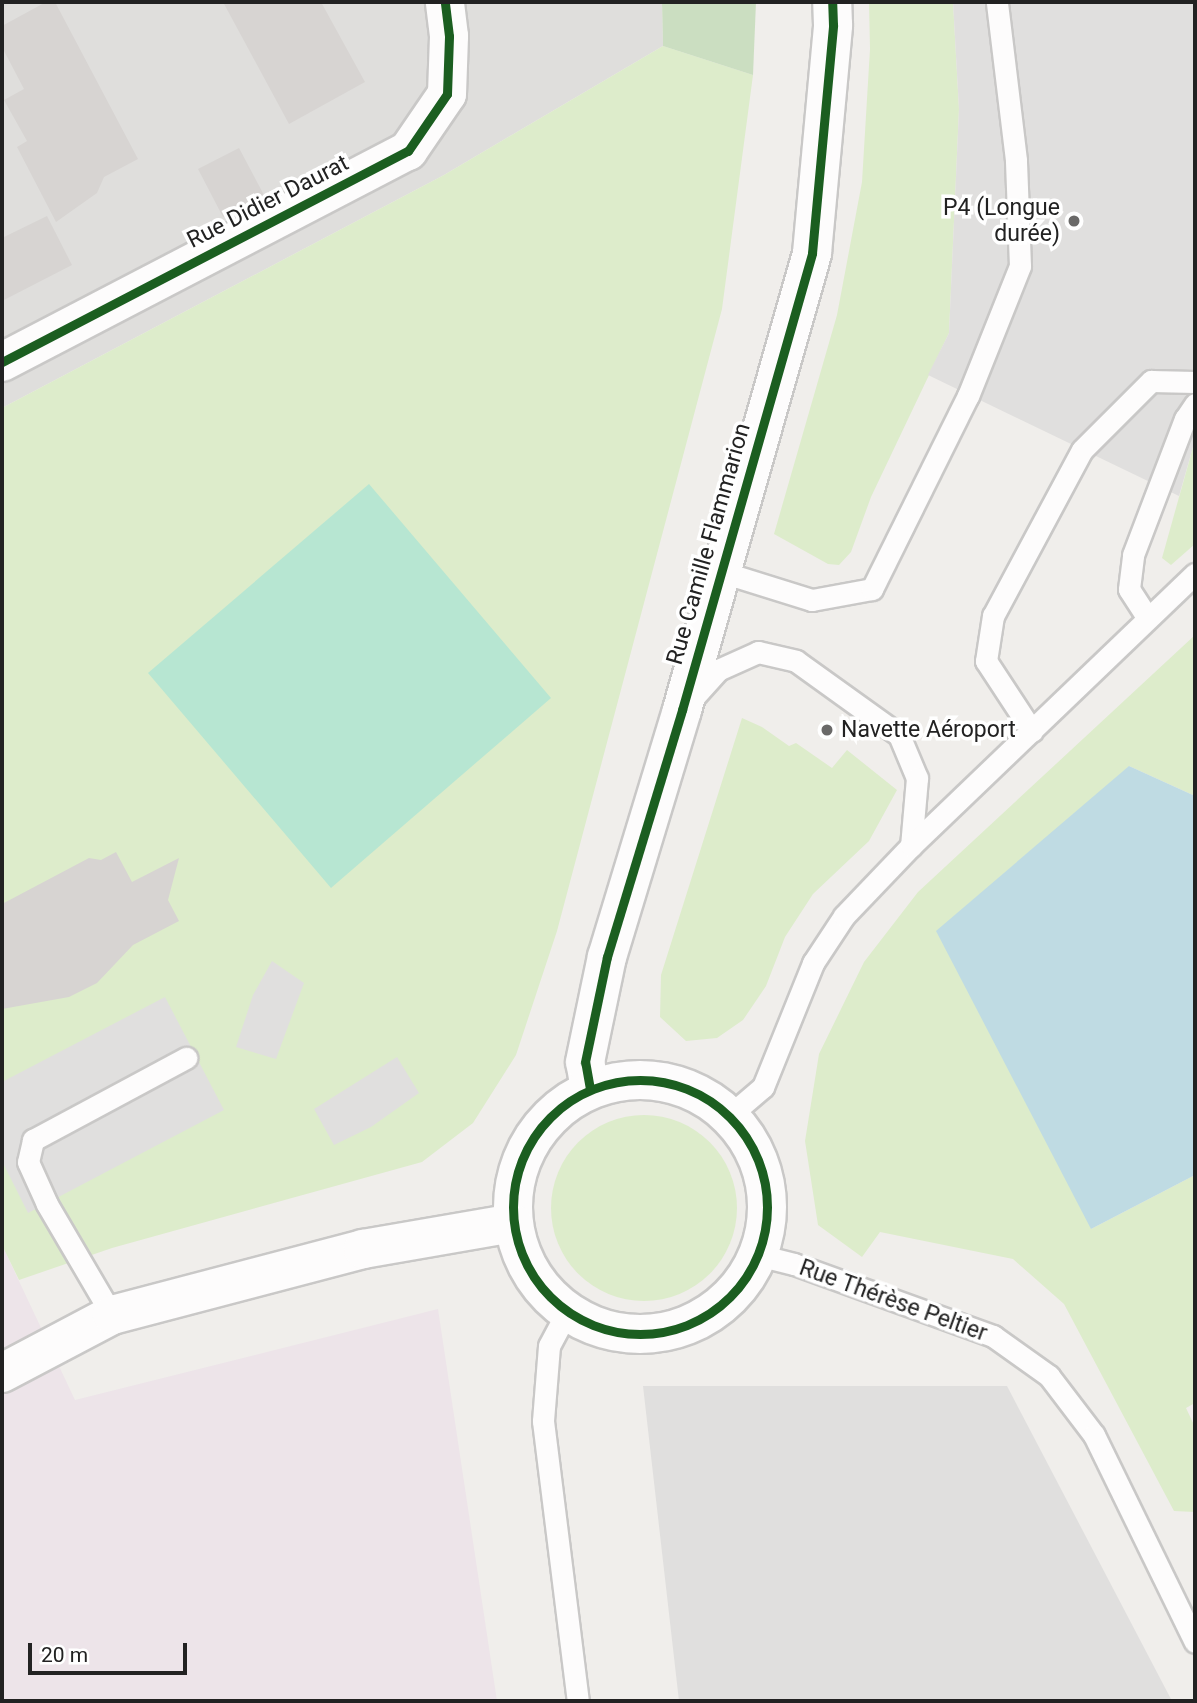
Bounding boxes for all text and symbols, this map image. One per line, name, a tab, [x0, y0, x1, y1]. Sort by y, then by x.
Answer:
street label: Rue Didier Daurat	[183, 149, 353, 255]
place label: P4 (Longue durée)	[943, 194, 1060, 248]
marker: P4 (Longue durée)	[1066, 213, 1082, 229]
street label: Rue Camille Flammarion	[661, 420, 757, 668]
place label: Navette Aéroport	[841, 716, 1016, 744]
marker: Navette Aéroport	[819, 722, 835, 738]
street label: Rue Thérèse Peltier	[795, 1254, 991, 1348]
scale bar	[32, 1630, 191, 1674]
text: 20 m	[41, 1643, 88, 1667]

